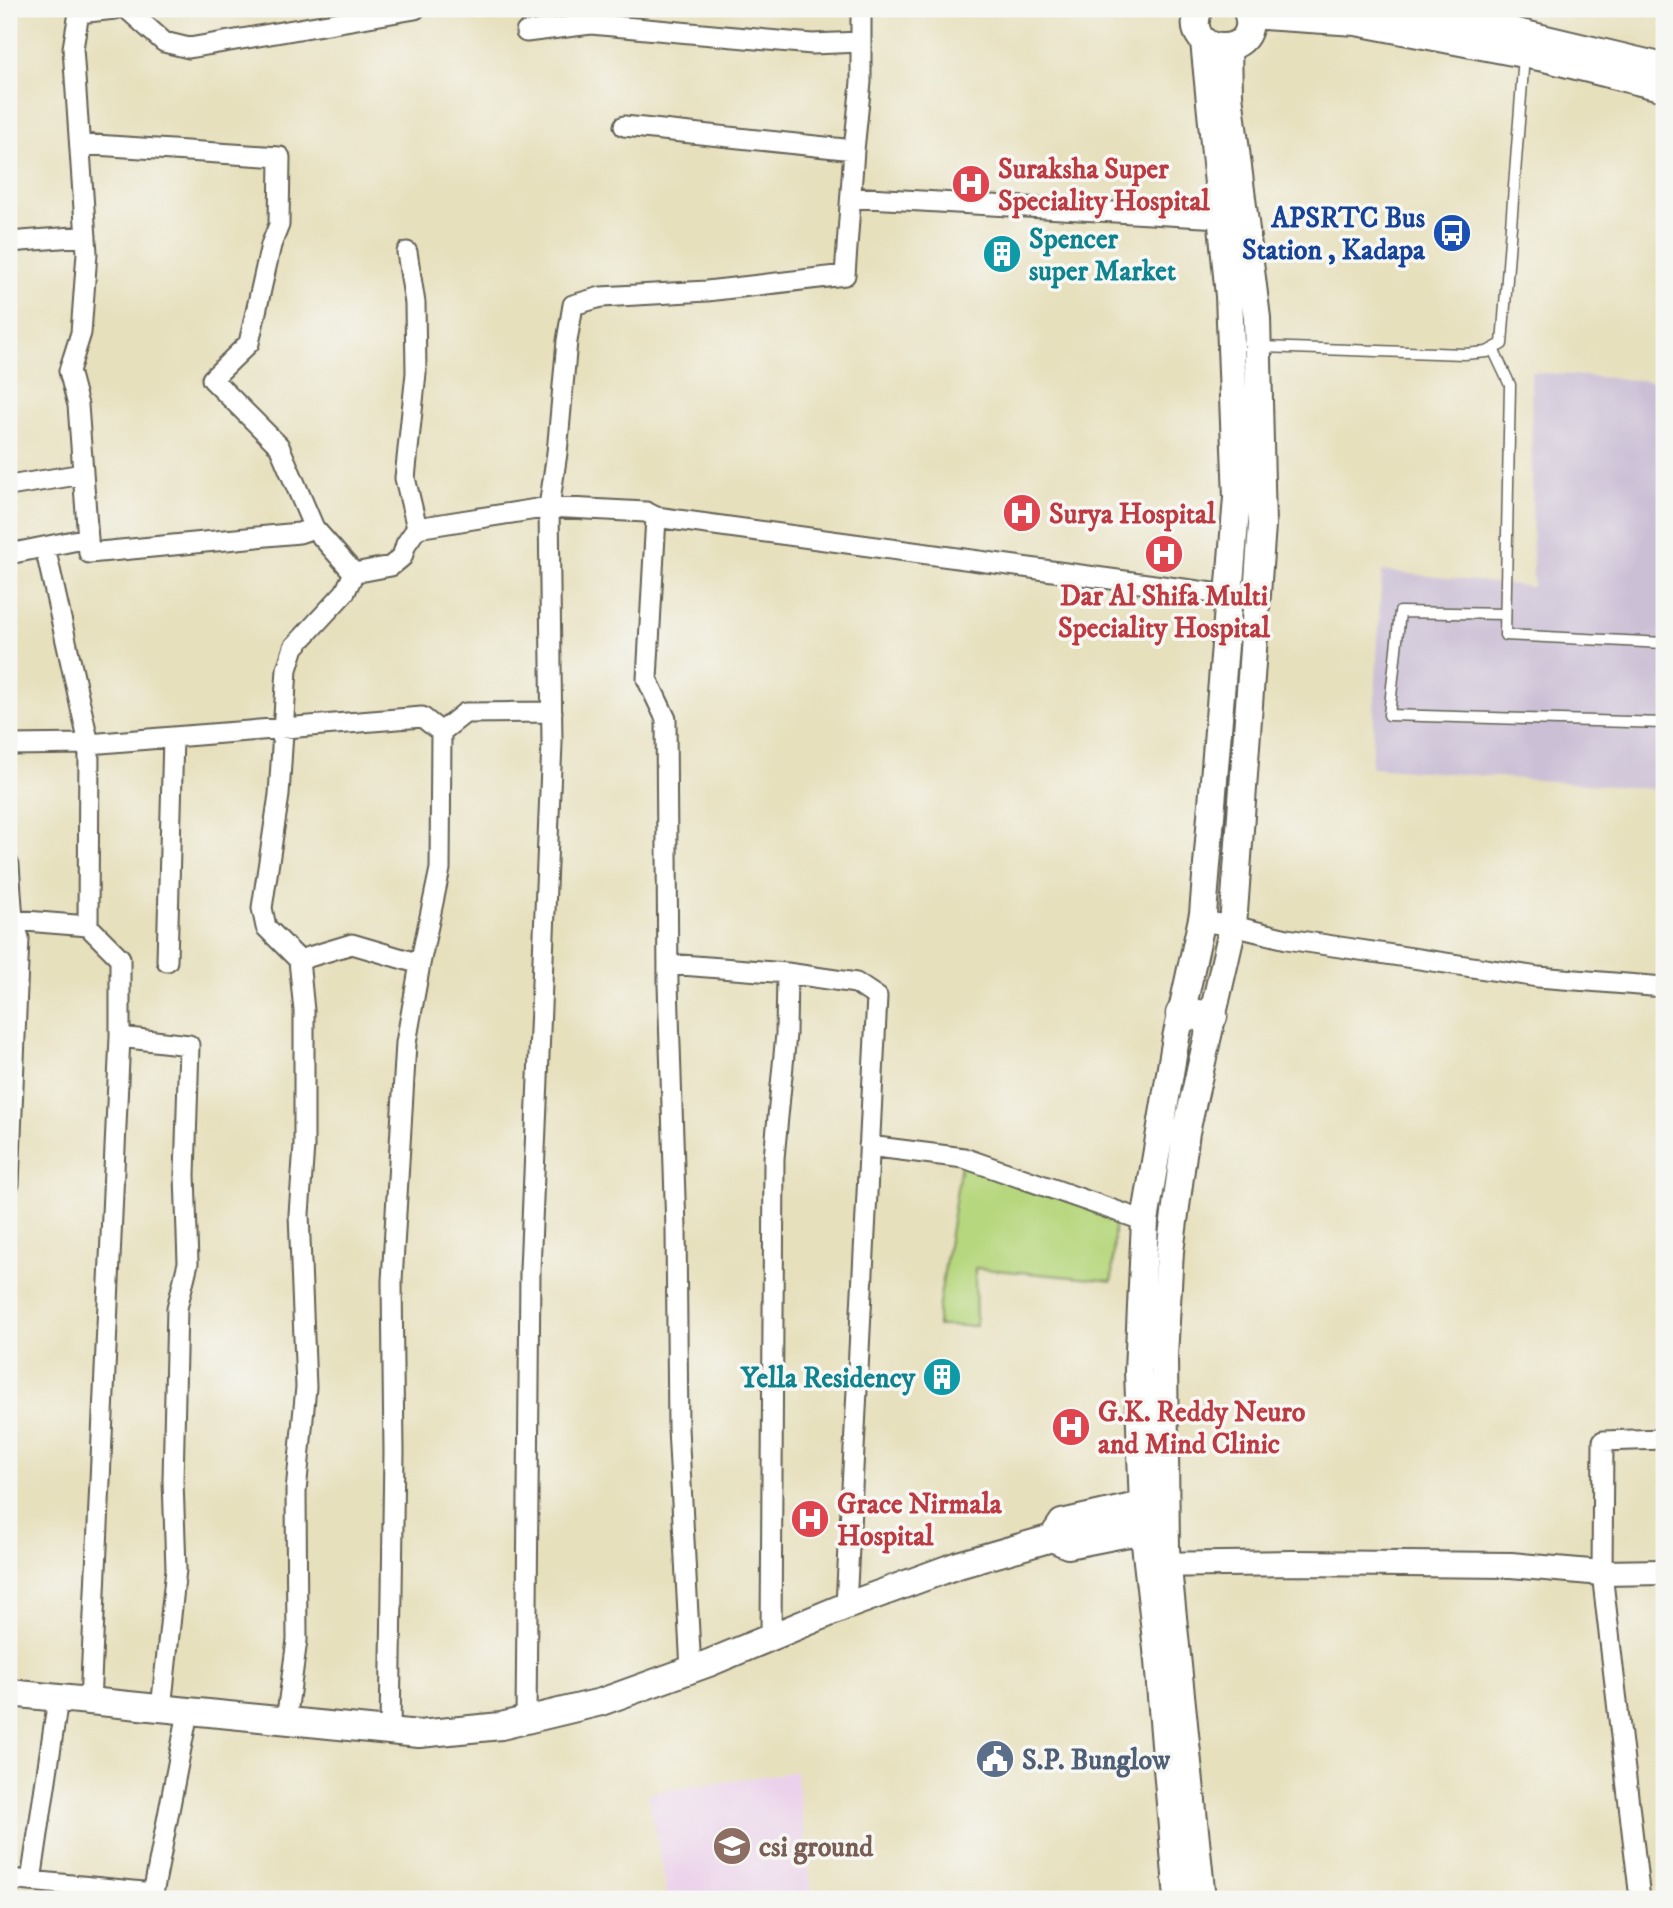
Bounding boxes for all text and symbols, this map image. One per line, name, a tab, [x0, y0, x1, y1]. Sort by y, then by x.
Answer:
place label: Suraksha Super Speciality Hospital	[998, 152, 1210, 219]
hospital icon: Suraksha Super Speciality Hospital	[950, 163, 992, 205]
place label: APSRTC Bus Station , Kadapa	[1242, 201, 1426, 268]
bus stop icon: APSRTC Bus Station , Kadapa	[1431, 212, 1473, 254]
place label: Spencer super Market	[1029, 222, 1176, 289]
building icon: Spencer super Market	[981, 233, 1023, 275]
hospital icon: Surya Hospital	[1001, 492, 1043, 534]
place label: Surya Hospital	[1049, 497, 1216, 532]
hospital icon: Dar Al Shifa Multi Speciality Hospital	[1143, 533, 1185, 575]
place label: Dar Al Shifa Multi Speciality Hospital	[1058, 579, 1270, 646]
building icon: Yella Residency	[921, 1356, 963, 1398]
place label: Yella Residency	[740, 1361, 916, 1396]
place label: G.K. Reddy Neuro and Mind Clinic	[1098, 1395, 1306, 1462]
hospital icon: G.K. Reddy Neuro and Mind Clinic	[1050, 1406, 1092, 1448]
place label: Grace Nirmala Hospital	[837, 1487, 1003, 1554]
hospital icon: Grace Nirmala Hospital	[789, 1498, 831, 1540]
public building icon: S.P. Bunglow	[974, 1738, 1016, 1780]
place label: S.P. Bunglow	[1022, 1743, 1171, 1778]
school or university icon: csi ground	[711, 1825, 753, 1867]
place label: csi ground	[759, 1830, 874, 1865]

